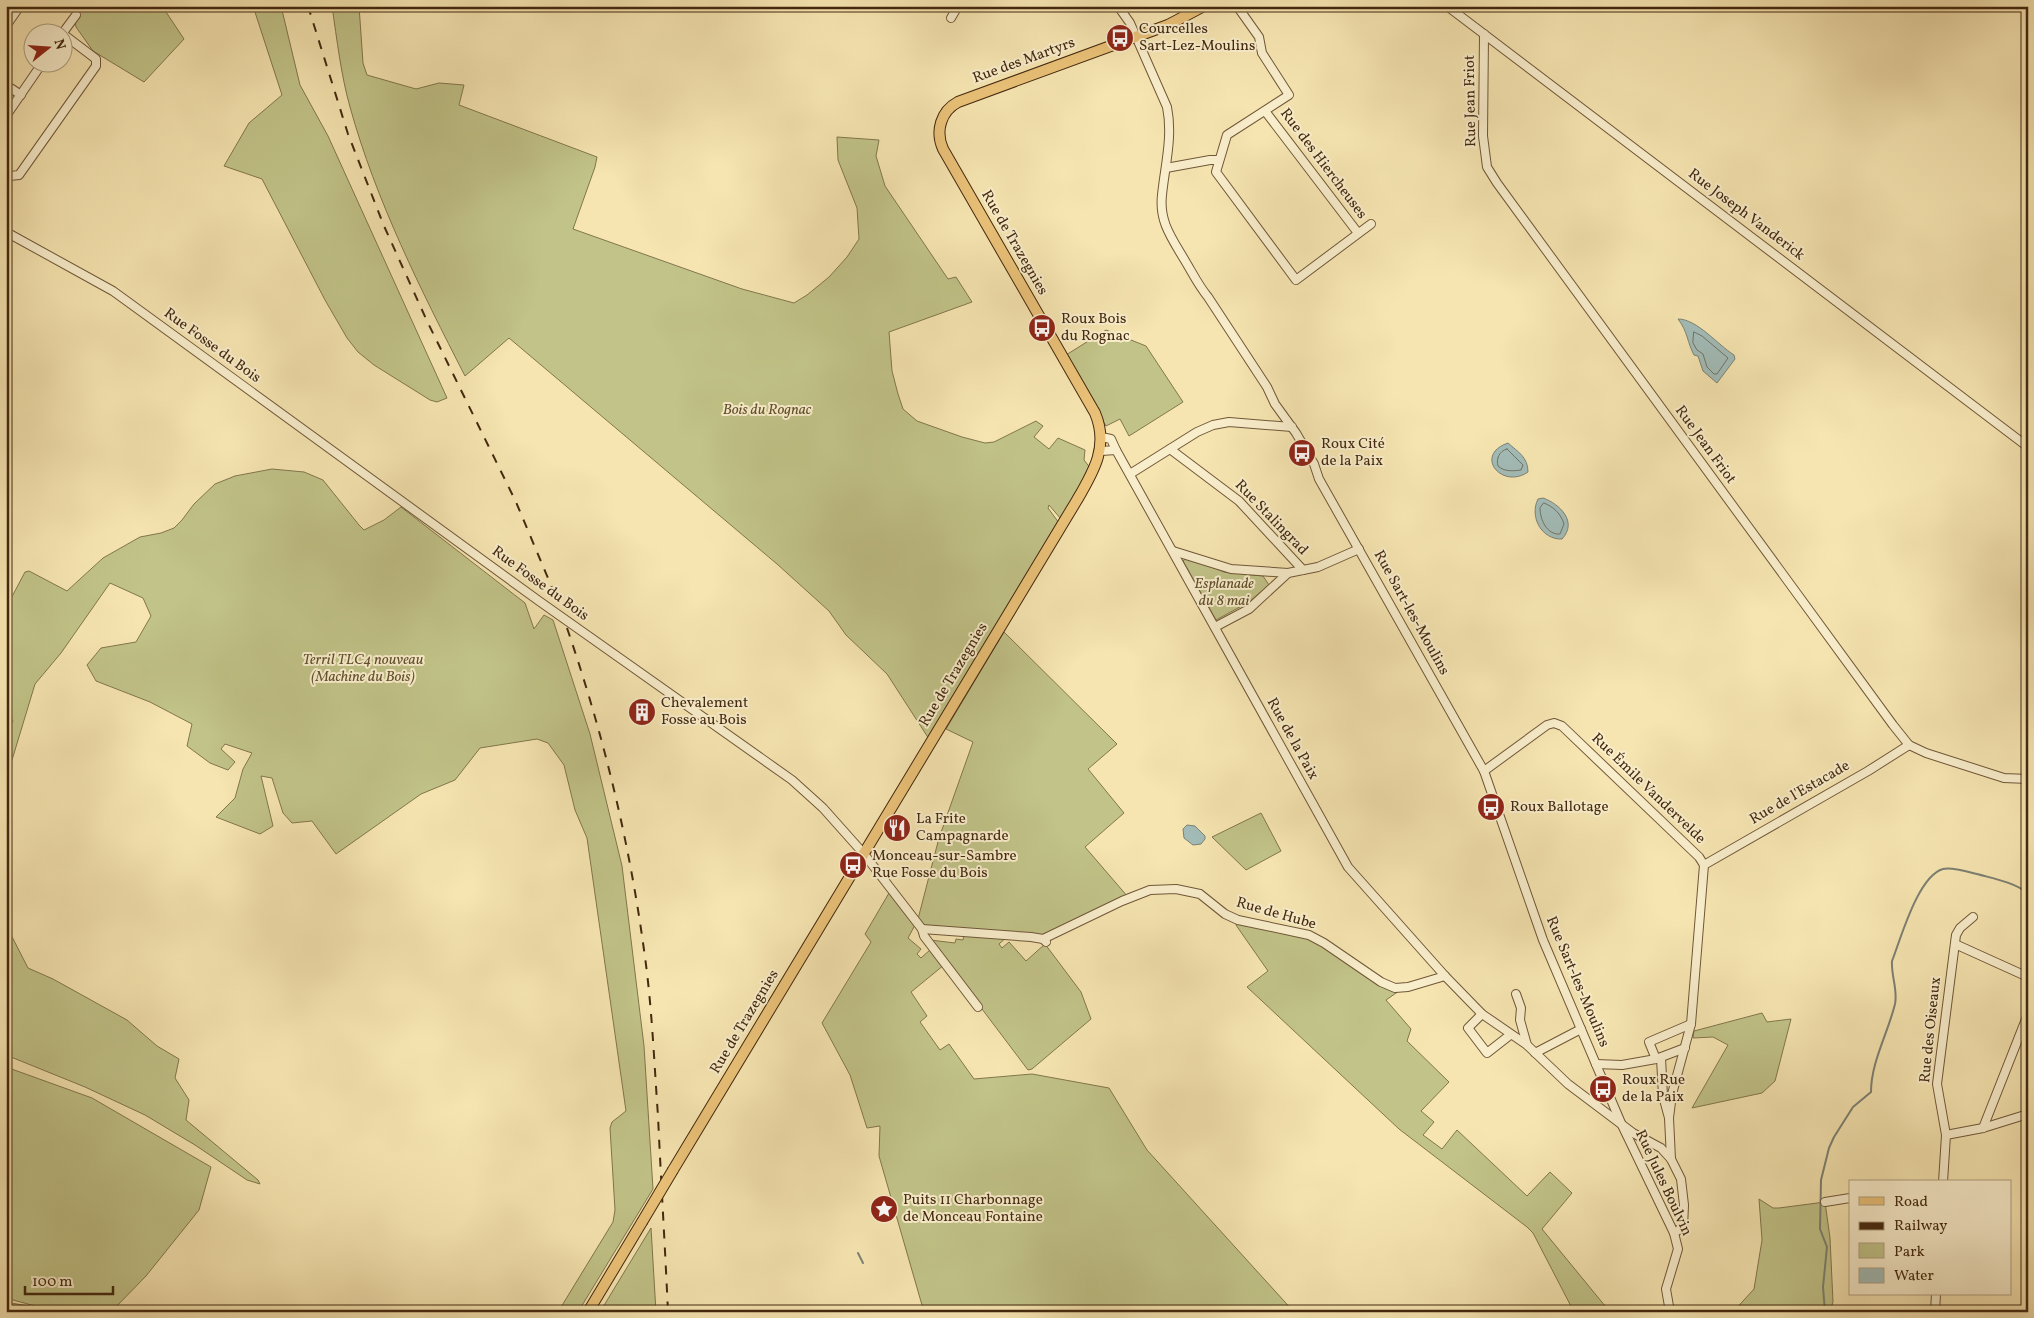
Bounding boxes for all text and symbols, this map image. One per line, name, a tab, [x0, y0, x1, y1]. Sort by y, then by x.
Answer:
place label: Courcelles Sart-Lez-Moulins	[1139, 19, 1255, 57]
north arrow	[22, 22, 72, 72]
bus stop icon: Courcelles Sart-Lez-Moulins	[1105, 23, 1135, 53]
street label: Rue des Martyrs	[970, 33, 1078, 89]
text: N	[48, 37, 70, 52]
street label: Rue Jean Friot	[1460, 55, 1482, 147]
street label: Rue des Hiercheuses	[1274, 104, 1372, 224]
street label: Rue Joseph Vanderick	[1683, 164, 1809, 266]
street label: Rue de Trazegnies	[975, 187, 1053, 299]
street label: Rue Fosse du Bois	[159, 304, 265, 388]
place label: Roux Bois du Rognac	[1061, 309, 1130, 347]
bus stop icon: Roux Bois du Rognac	[1027, 313, 1057, 343]
park label: Bois du Rognac	[723, 400, 812, 421]
street label: Rue Jean Friot	[1669, 401, 1741, 489]
place label: Roux Cité de la Paix	[1321, 434, 1385, 472]
bus stop icon: Roux Cité de la Paix	[1287, 438, 1317, 468]
street label: Rue Stalingrad	[1230, 476, 1312, 560]
street label: Rue Fosse du Bois	[487, 542, 593, 626]
street label: Rue Sart-les-Moulins	[1368, 547, 1454, 679]
park label: Esplanade du 8 mai	[1194, 574, 1254, 612]
street label: Rue de Trazegnies	[915, 619, 993, 731]
park label: Terril TLC4 nouveau (Machine du Bois)	[303, 650, 424, 688]
place label: Chevalement Fosse au Bois	[661, 693, 748, 731]
street label: Rue de la Paix	[1261, 694, 1323, 784]
building icon: Chevalement Fosse au Bois	[627, 697, 657, 727]
street label: Rue Émile Vandervelde	[1586, 729, 1710, 849]
street label: Rue de l'Estacade	[1746, 756, 1854, 830]
bus stop icon: Roux Ballotage	[1476, 792, 1506, 822]
place label: Roux Ballotage	[1510, 797, 1609, 818]
place label: La Frite Campagnarde	[916, 809, 1009, 847]
restaurant icon: La Frite Campagnarde	[882, 813, 912, 843]
place label: Monceau-sur-Sambre Rue Fosse du Bois	[872, 846, 1017, 884]
bus stop icon: Monceau-sur-Sambre Rue Fosse du Bois	[838, 850, 868, 880]
street label: Rue de Hube	[1233, 893, 1319, 935]
street label: Rue Sart-les-Moulins	[1540, 913, 1614, 1051]
street label: Rue de Trazegnies	[706, 966, 784, 1078]
street label: Rue des Oiseaux	[1915, 976, 1947, 1084]
place label: Roux Rue de la Paix	[1622, 1070, 1685, 1108]
bus stop icon: Roux Rue de la Paix	[1588, 1074, 1618, 1104]
street label: Rue Jules Boulvin	[1629, 1126, 1697, 1240]
legend	[1849, 1180, 2012, 1296]
place label: Puits 11 Charbonnage de Monceau Fontaine	[903, 1190, 1043, 1228]
text: Road	[1894, 1192, 1928, 1213]
place icon: Puits 11 Charbonnage de Monceau Fontaine	[869, 1194, 899, 1224]
text: Railway	[1894, 1216, 1947, 1237]
text: Park	[1894, 1242, 1925, 1263]
scale bar	[25, 1263, 112, 1295]
text: Water	[1894, 1266, 1934, 1287]
text: 100 m	[32, 1272, 72, 1293]

